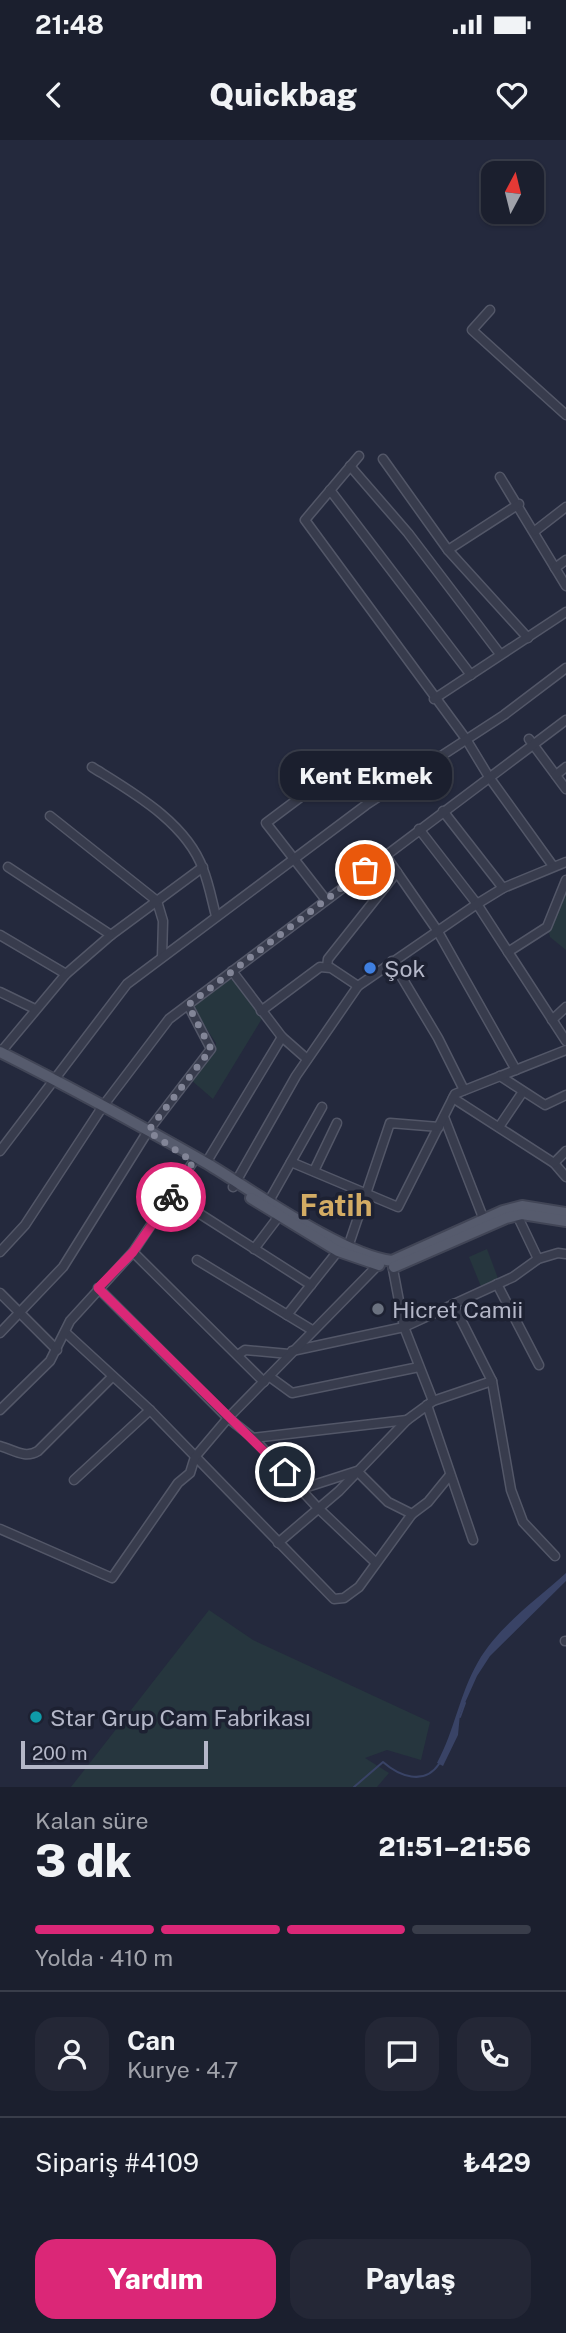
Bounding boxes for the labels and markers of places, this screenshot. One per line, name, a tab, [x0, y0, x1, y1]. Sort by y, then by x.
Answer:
callout: Kent Ekmek	[279, 751, 451, 800]
pin	[335, 840, 395, 900]
place label: Şok	[384, 955, 425, 982]
marker: Şok	[362, 960, 378, 976]
place label: Hicret Camii	[392, 1296, 523, 1323]
marker: Hicret Camii	[370, 1301, 386, 1317]
pin	[255, 1442, 315, 1502]
place label: Star Grup Cam Fabrikası	[50, 1704, 311, 1731]
marker: Star Grup Cam Fabrikası	[28, 1709, 44, 1725]

